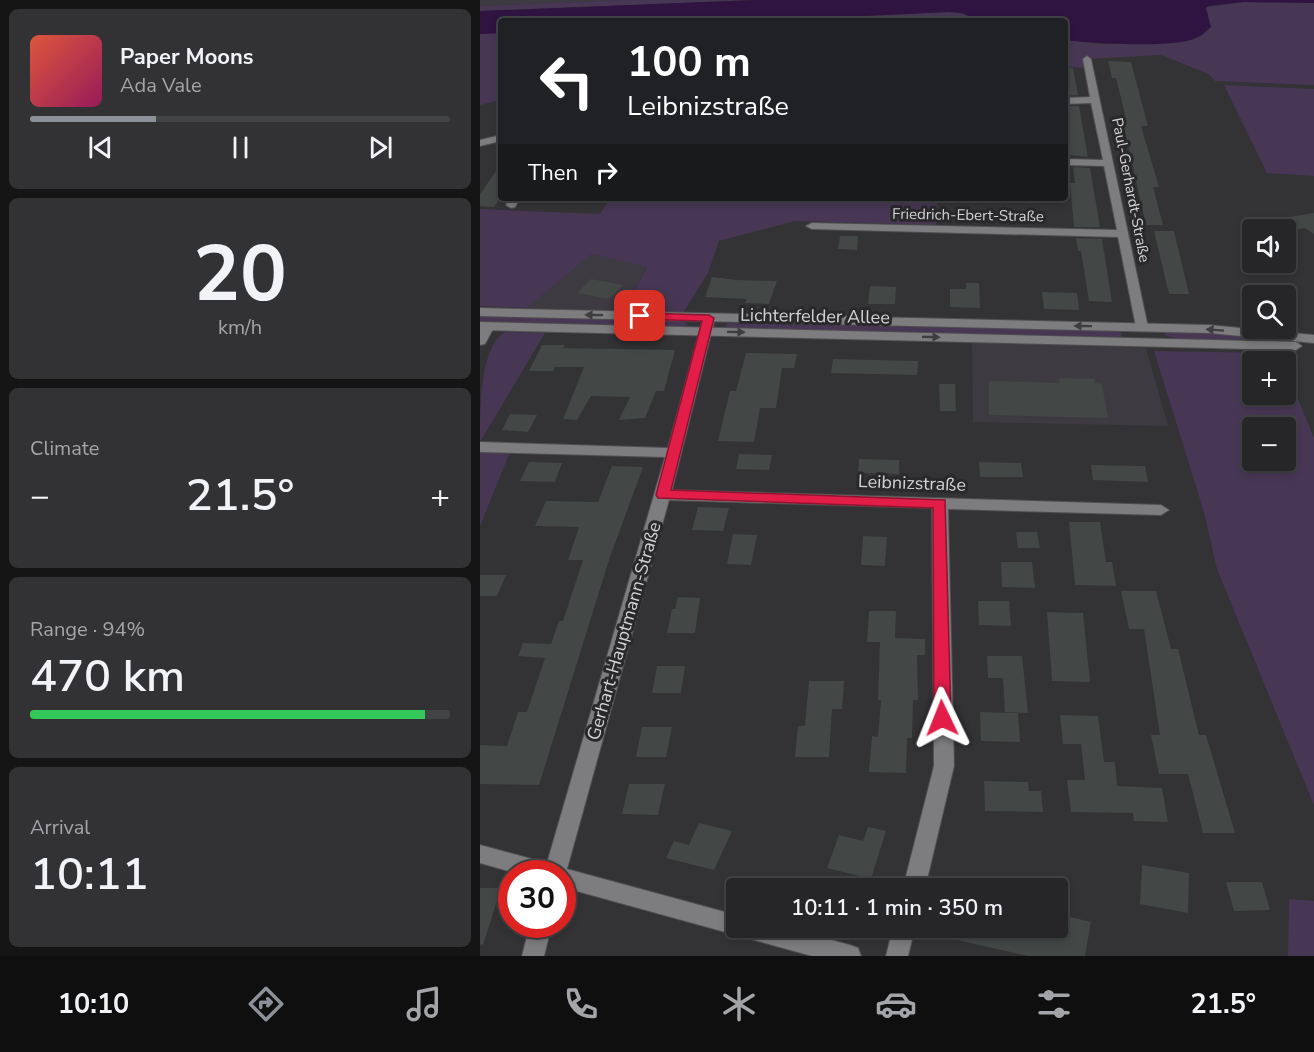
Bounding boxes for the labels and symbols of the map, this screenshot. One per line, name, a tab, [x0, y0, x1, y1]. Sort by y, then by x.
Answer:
street label: Paul-Gerhardt-Straße	[1107, 116, 1155, 264]
street label: Friedrich-Ebert-Straße	[892, 204, 1044, 226]
pin	[614, 290, 665, 341]
street label: Lichterfelder Allee	[740, 303, 890, 329]
one-way arrow	[585, 310, 604, 320]
one-way arrow	[1074, 321, 1093, 331]
one-way arrow	[1206, 325, 1225, 334]
one-way arrow	[726, 327, 745, 337]
one-way arrow	[921, 332, 940, 342]
street label: Leibnizstraße	[858, 469, 966, 497]
street label: Gerhart-Hauptmann-Straße	[581, 519, 667, 743]
position arrow	[910, 686, 974, 750]
speed limit sign: 30	[498, 860, 576, 938]

